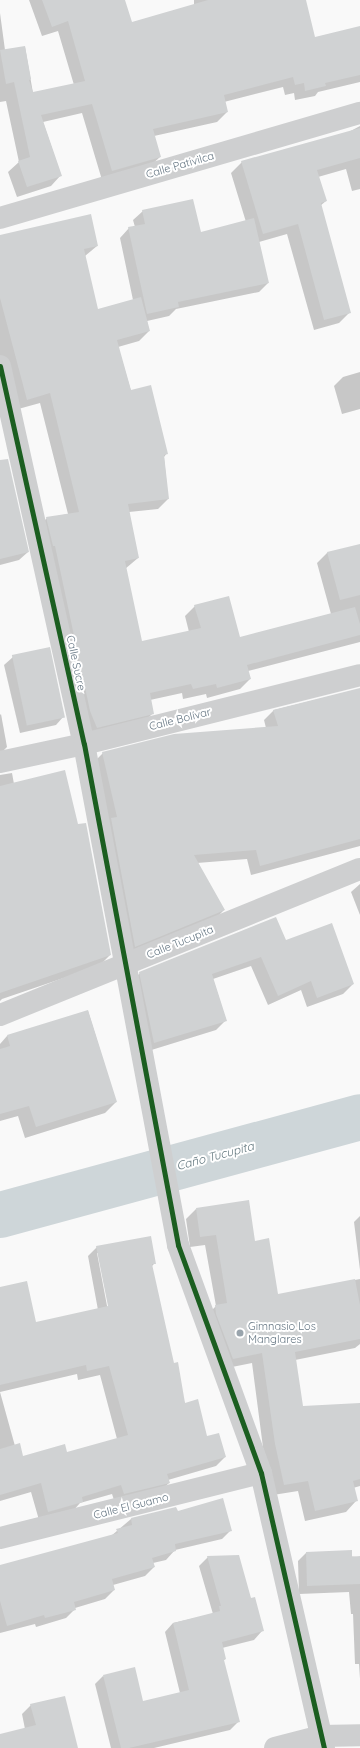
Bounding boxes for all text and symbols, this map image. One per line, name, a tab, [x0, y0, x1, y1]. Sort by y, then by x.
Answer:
street label: Calle Pativilca	[144, 149, 216, 181]
street label: Calle Sucre	[64, 634, 88, 692]
street label: Calle Bolívar	[148, 705, 212, 733]
street label: Calle Tucupita	[145, 923, 215, 961]
water label: Caño Tucupita	[175, 1139, 255, 1173]
place label: Gimnasio Los Manglares	[248, 1320, 316, 1346]
marker: Gimnasio Los Manglares	[235, 1328, 245, 1338]
street label: Calle El Guamo	[92, 1490, 170, 1522]

